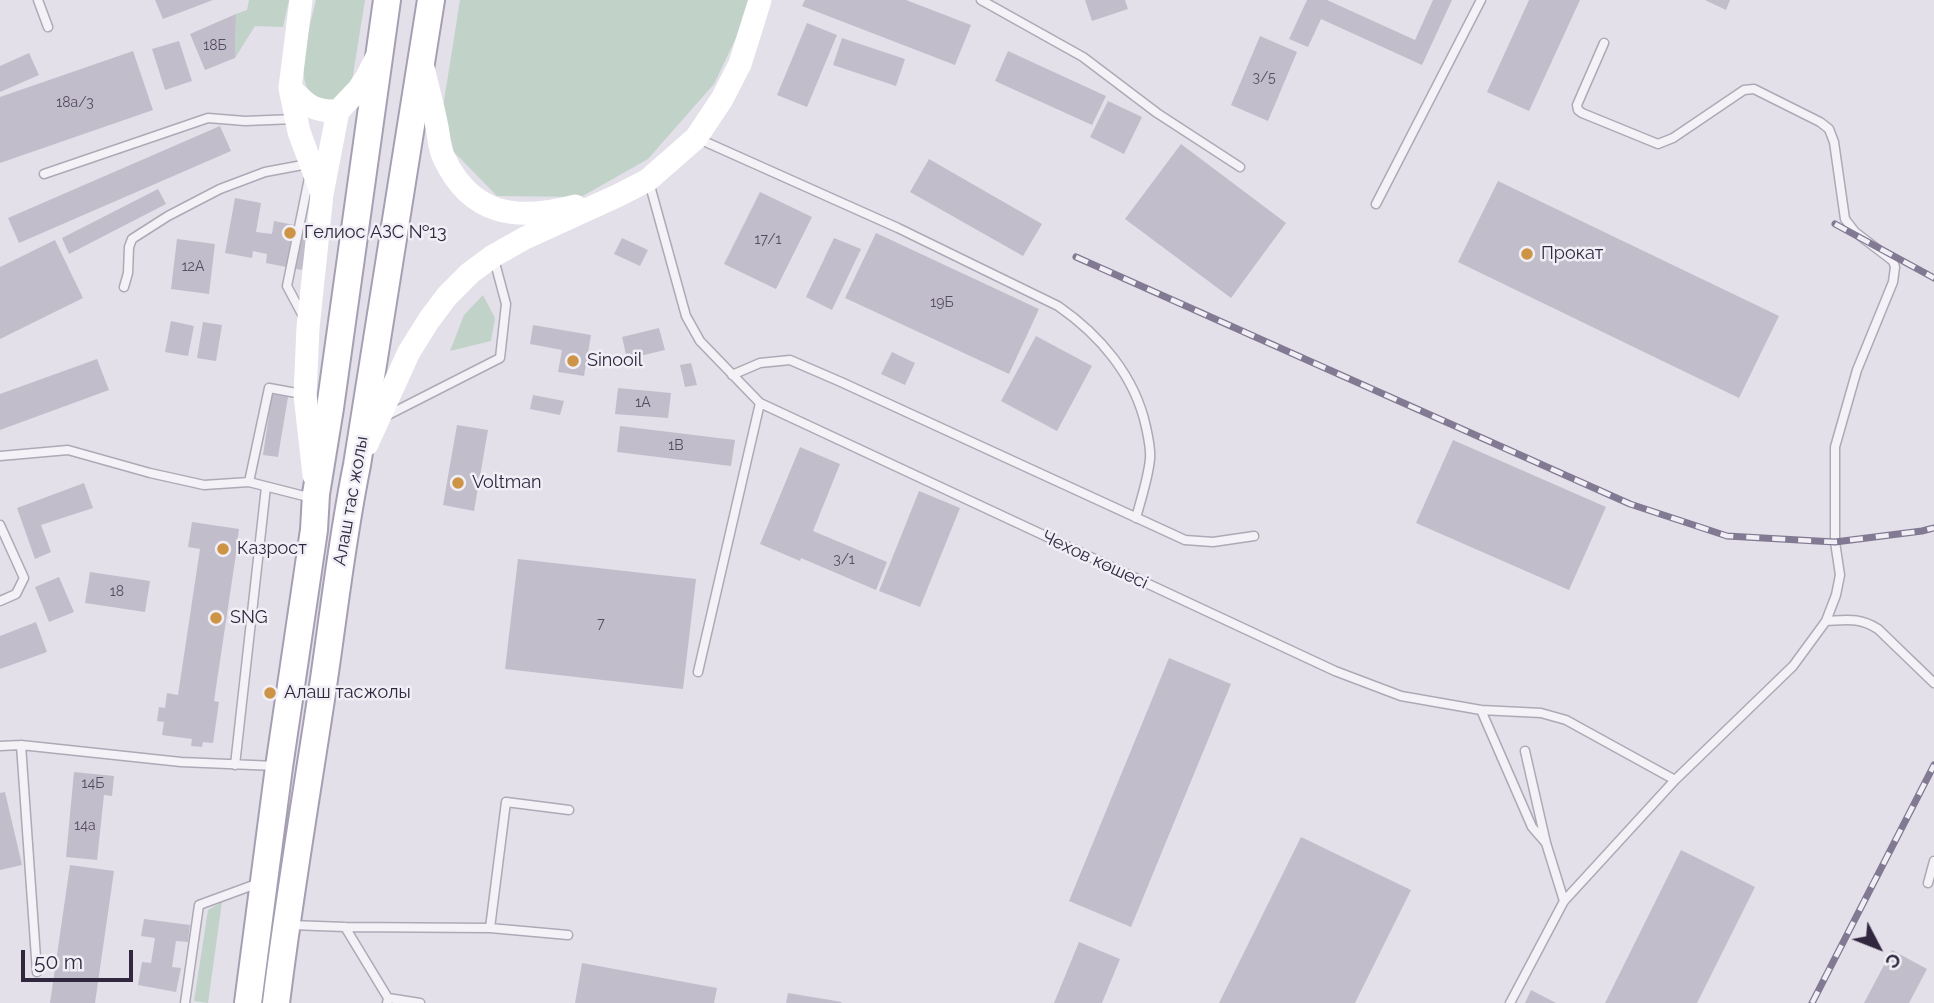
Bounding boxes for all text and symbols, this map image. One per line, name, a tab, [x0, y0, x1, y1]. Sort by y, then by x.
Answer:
house number: 18Б	[203, 38, 227, 54]
house number: 3/5	[1252, 70, 1276, 86]
house number: 18а/3	[56, 95, 94, 111]
place label: Гелиос АЗС №13	[304, 222, 447, 244]
marker: Гелиос АЗС №13	[282, 225, 298, 241]
house number: 17/1	[755, 232, 781, 248]
place label: Прокат	[1541, 243, 1603, 265]
marker: Прокат	[1519, 246, 1535, 262]
house number: 12А	[182, 259, 204, 275]
house number: 19Б	[930, 295, 954, 311]
place label: Sinooil	[587, 350, 643, 372]
marker: Sinooil	[565, 353, 581, 369]
house number: 1А	[635, 395, 651, 411]
street label: Алаш тас жолы	[329, 434, 373, 568]
house number: 1В	[668, 438, 684, 454]
place label: Voltman	[472, 472, 542, 494]
marker: Voltman	[450, 475, 466, 491]
street label: Чехов көшесі	[1039, 526, 1151, 594]
place label: Казрост	[237, 538, 307, 560]
marker: Казрост	[215, 541, 231, 557]
house number: 3/1	[833, 552, 855, 568]
house number: 18	[110, 584, 124, 600]
place label: SNG	[230, 607, 268, 629]
marker: SNG	[208, 610, 224, 626]
house number: 7	[597, 616, 605, 632]
place label: Алаш тасжолы	[284, 682, 411, 704]
marker: Алаш тасжолы	[262, 685, 278, 701]
house number: 14Б	[82, 776, 104, 792]
house number: 14а	[74, 818, 96, 834]
north arrow	[1843, 912, 1913, 982]
scale bar	[24, 936, 136, 980]
text: 50 m	[34, 949, 83, 974]
text: С	[1881, 949, 1906, 973]

